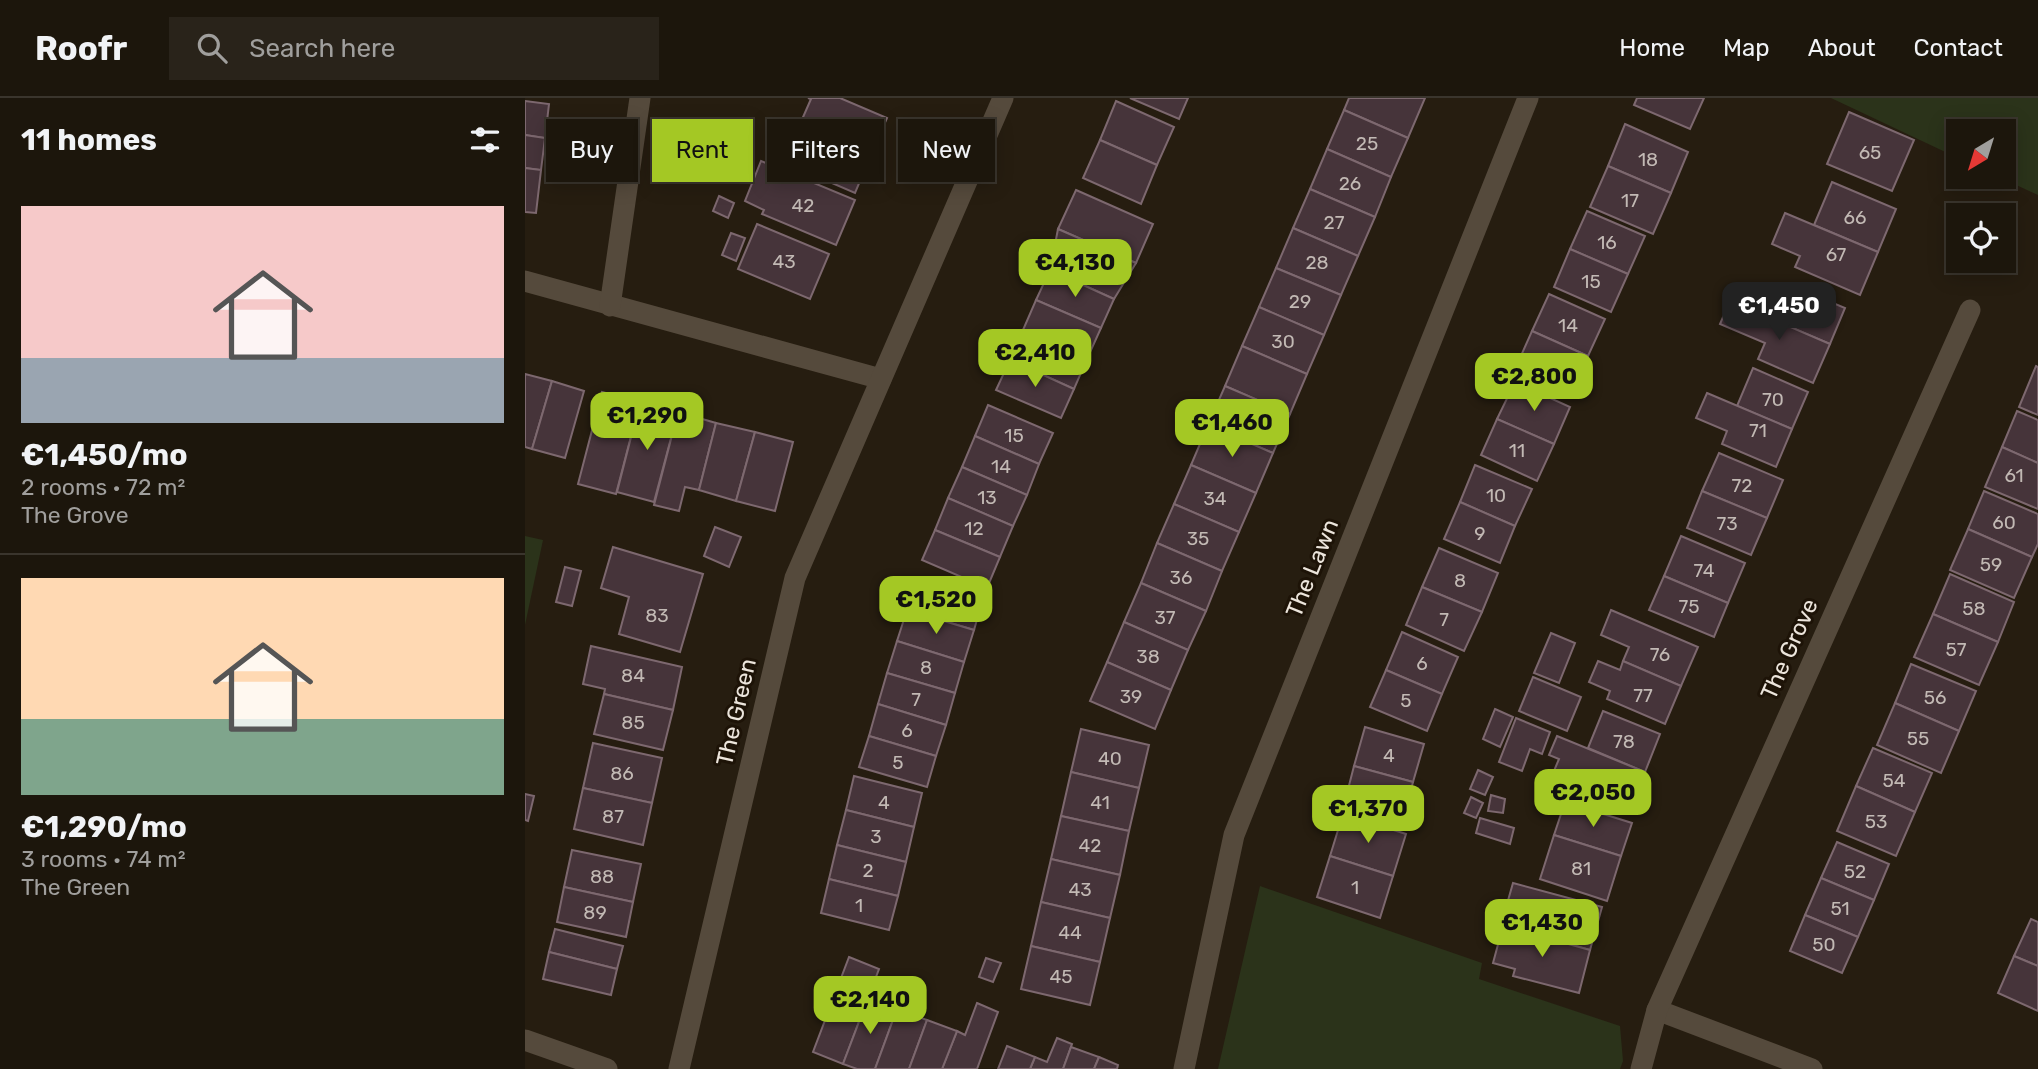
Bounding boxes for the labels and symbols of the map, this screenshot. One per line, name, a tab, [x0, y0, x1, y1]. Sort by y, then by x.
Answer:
north arrow	[1946, 119, 2016, 189]
house number: 25	[1356, 132, 1378, 155]
house number: 65	[1859, 141, 1881, 164]
house number: 18	[1638, 148, 1658, 171]
house number: 26	[1339, 172, 1361, 195]
house number: 17	[1621, 189, 1639, 212]
house number: 42	[792, 194, 814, 217]
house number: 66	[1844, 206, 1866, 229]
house number: 27	[1324, 211, 1345, 234]
house number: 16	[1597, 231, 1617, 254]
pin: €4,130	[1018, 240, 1132, 299]
house number: 67	[1826, 243, 1847, 266]
house number: 43	[772, 250, 796, 273]
house number: 28	[1305, 251, 1329, 274]
house number: 15	[1581, 270, 1601, 293]
pin: €1,450	[1722, 282, 1836, 342]
house number: 29	[1289, 290, 1311, 313]
house number: 14	[1558, 314, 1578, 337]
pin: €2,410	[978, 330, 1092, 389]
house number: 30	[1271, 330, 1295, 353]
pin: €2,800	[1477, 354, 1591, 413]
house number: 70	[1762, 388, 1784, 411]
pin: €1,290	[590, 392, 704, 452]
pin: €1,460	[1175, 400, 1289, 459]
house number: 71	[1749, 419, 1767, 442]
house number: 15	[1004, 424, 1024, 447]
house number: 11	[1509, 439, 1525, 462]
house number: 14	[991, 455, 1011, 478]
house number: 61	[2004, 464, 2024, 487]
house number: 72	[1732, 474, 1752, 497]
house number: 10	[1486, 484, 1506, 507]
house number: 13	[977, 486, 997, 509]
house number: 34	[1203, 487, 1227, 510]
house number: 60	[1992, 511, 2016, 534]
house number: 73	[1716, 512, 1738, 535]
street label: The Lawn	[1280, 515, 1344, 621]
house number: 12	[964, 517, 984, 540]
house number: 9	[1474, 522, 1486, 545]
house number: 35	[1187, 527, 1209, 550]
house number: 59	[1980, 553, 2002, 576]
house number: 74	[1694, 559, 1715, 582]
house number: 36	[1170, 566, 1192, 589]
house number: 8	[1454, 569, 1466, 592]
pin: €1,520	[879, 576, 993, 636]
street label: The Grove	[1754, 594, 1824, 704]
house number: 75	[1678, 595, 1700, 618]
house number: 58	[1962, 597, 1986, 620]
house number: 83	[645, 604, 669, 627]
house number: 37	[1154, 606, 1176, 629]
house number: 7	[1439, 608, 1449, 631]
house number: 57	[1945, 638, 1967, 661]
house number: 76	[1650, 643, 1670, 666]
house number: 38	[1136, 645, 1160, 668]
house number: 6	[1416, 652, 1428, 675]
street label: The Green	[710, 656, 762, 768]
house number: 8	[920, 656, 932, 679]
house number: 84	[621, 664, 645, 687]
house number: 77	[1633, 684, 1653, 707]
house number: 39	[1120, 685, 1142, 708]
house number: 56	[1924, 686, 1946, 709]
house number: 7	[911, 688, 921, 711]
house number: 5	[1400, 689, 1412, 712]
house number: 85	[621, 711, 645, 734]
house number: 6	[901, 719, 913, 742]
house number: 55	[1907, 727, 1929, 750]
house number: 78	[1613, 730, 1635, 753]
house number: 4	[1383, 744, 1395, 767]
house number: 40	[1098, 747, 1122, 770]
house number: 5	[892, 751, 904, 774]
house number: 86	[610, 762, 634, 785]
house number: 54	[1882, 769, 1906, 792]
pin: €2,050	[1536, 770, 1650, 829]
pin: €1,370	[1311, 786, 1425, 845]
house number: 4	[878, 791, 890, 814]
house number: 41	[1090, 791, 1110, 814]
house number: 87	[602, 805, 624, 828]
house number: 53	[1865, 810, 1887, 833]
house number: 3	[870, 825, 882, 848]
house number: 42	[1079, 834, 1101, 857]
house number: 81	[1571, 857, 1591, 880]
house number: 2	[862, 859, 874, 882]
house number: 52	[1844, 860, 1866, 883]
house number: 88	[590, 865, 614, 888]
house number: 1	[1351, 876, 1359, 899]
house number: 43	[1068, 878, 1092, 901]
house number: 1	[855, 894, 863, 917]
house number: 51	[1830, 897, 1850, 920]
pin: €1,430	[1485, 900, 1599, 959]
house number: 89	[583, 901, 607, 924]
house number: 44	[1058, 921, 1082, 944]
house number: 50	[1812, 933, 1836, 956]
house number: 45	[1049, 965, 1073, 988]
pin: €2,140	[813, 976, 927, 1036]

